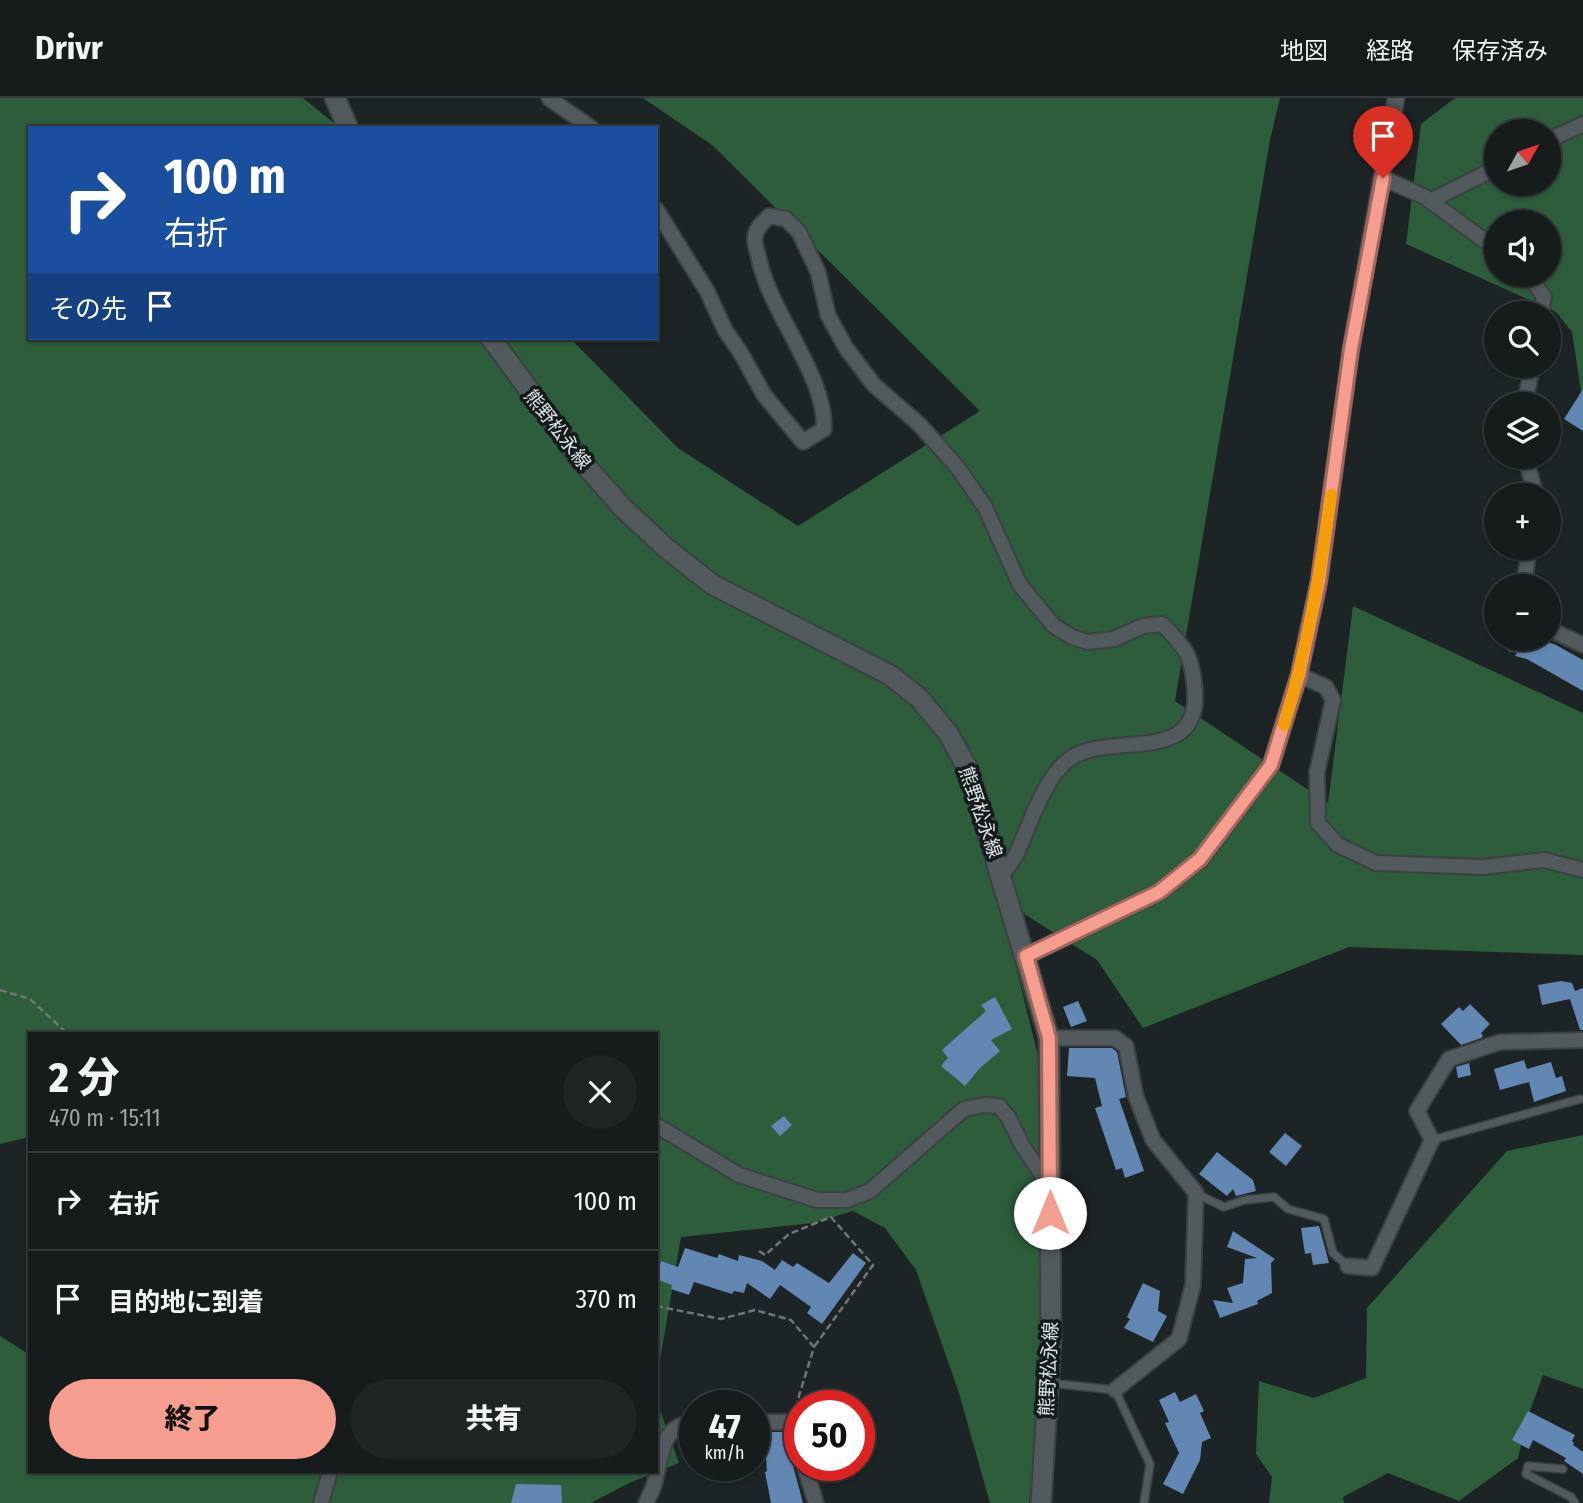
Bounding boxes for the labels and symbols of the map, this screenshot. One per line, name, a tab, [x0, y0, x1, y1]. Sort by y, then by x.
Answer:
pin	[1353, 106, 1413, 178]
north arrow	[1484, 119, 1561, 196]
street label: 熊野松永線	[519, 385, 596, 474]
street label: 熊野松永線	[954, 763, 1007, 861]
position arrow	[1013, 1176, 1087, 1250]
street label: 熊野松永線	[1035, 1321, 1062, 1417]
speed limit sign: 50	[784, 1390, 875, 1481]

